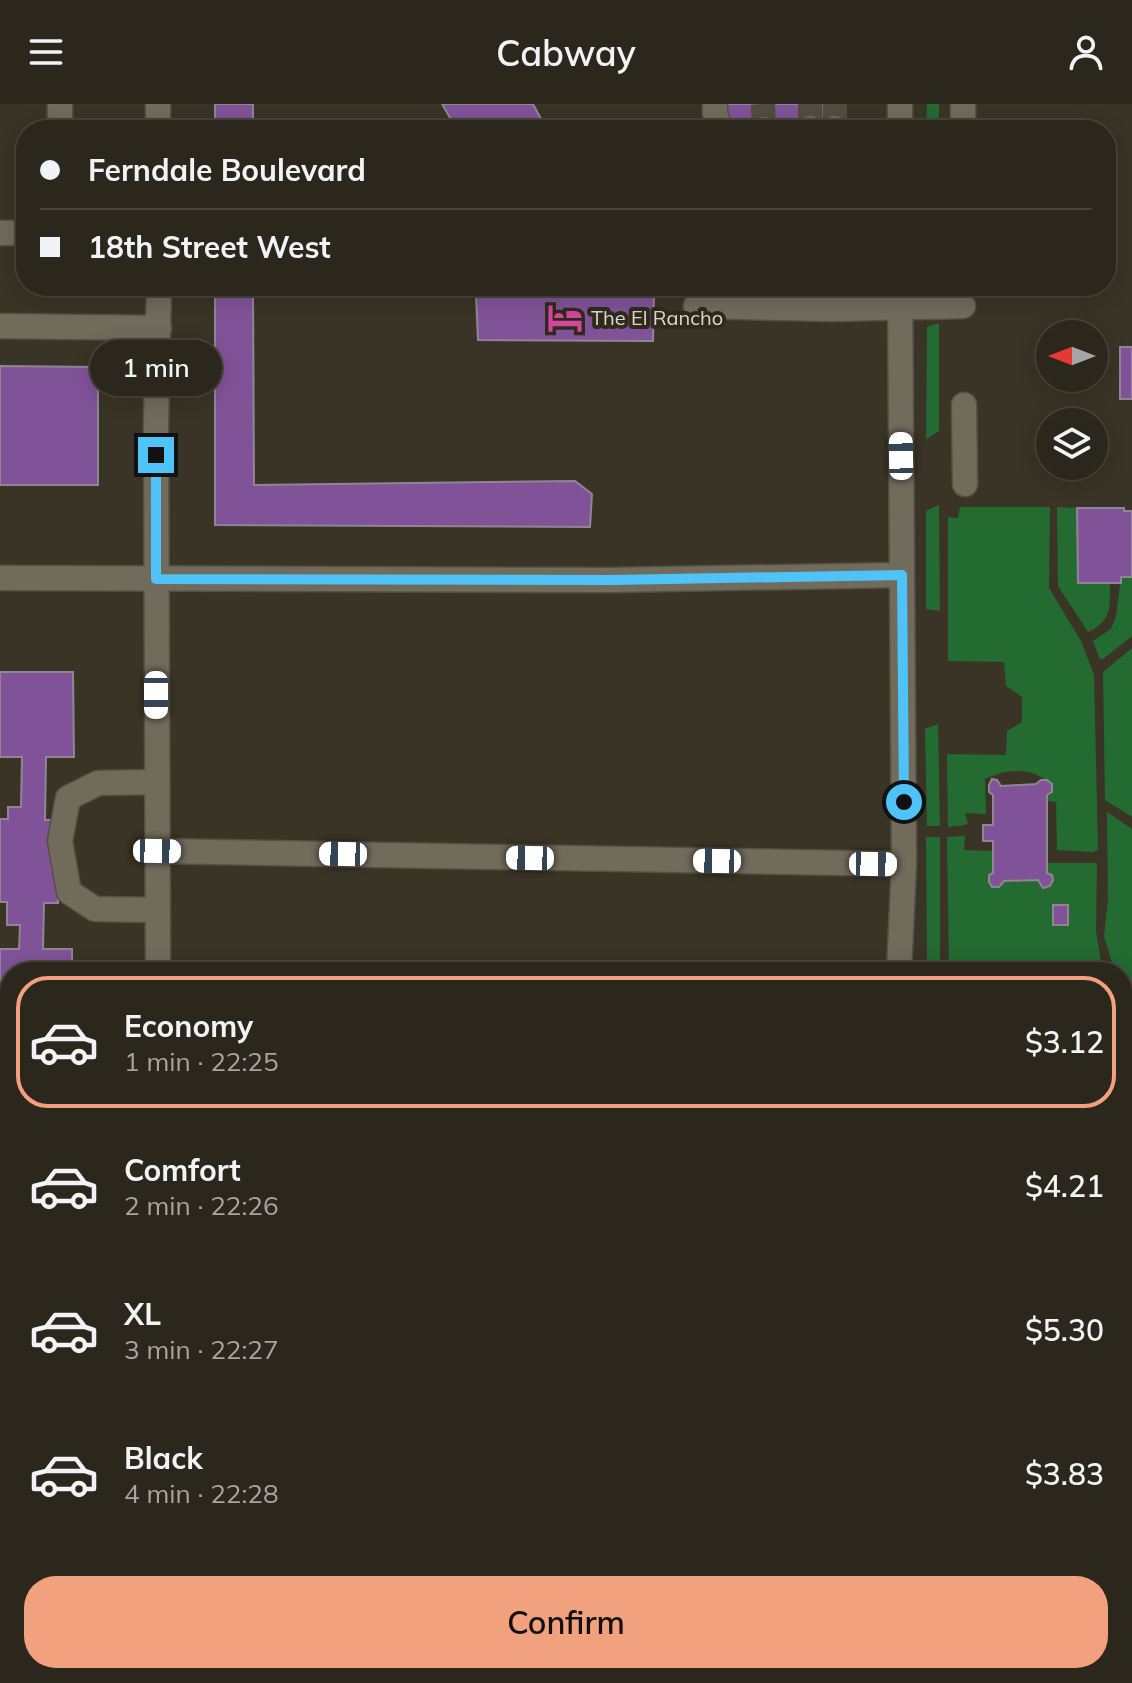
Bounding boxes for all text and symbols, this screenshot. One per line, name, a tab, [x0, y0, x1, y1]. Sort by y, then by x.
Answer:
icon: menu	[24, 30, 68, 74]
text: Cabway	[496, 30, 636, 75]
icon: person	[1064, 30, 1108, 74]
text: Ferndale Boulevard	[88, 151, 366, 189]
text: 18th Street West	[88, 228, 331, 266]
hotel icon: The El Rancho	[546, 299, 584, 337]
place label: The El Rancho	[591, 305, 723, 330]
north arrow	[1036, 320, 1108, 392]
map controls	[1036, 320, 1108, 480]
callout: 1 min	[90, 339, 222, 395]
text: 1 min	[122, 351, 190, 384]
button: layers	[1036, 408, 1108, 480]
car	[889, 432, 913, 480]
route end	[138, 437, 174, 473]
car	[144, 671, 168, 719]
route start	[886, 784, 922, 820]
car	[133, 839, 181, 863]
car	[319, 842, 367, 866]
car	[506, 846, 554, 870]
car	[693, 849, 741, 873]
car	[849, 852, 897, 876]
icon: car	[28, 1006, 100, 1078]
text: Economy	[124, 1007, 253, 1045]
text: $3.12	[1025, 1023, 1104, 1061]
text: 1 min · 22:25	[124, 1045, 279, 1078]
icon: car	[28, 1150, 100, 1222]
text: Comfort	[124, 1151, 241, 1189]
text: $4.21	[1025, 1167, 1104, 1205]
text: 2 min · 22:26	[124, 1189, 279, 1222]
icon: car	[28, 1294, 100, 1366]
text: XL	[124, 1295, 161, 1333]
text: $5.30	[1025, 1311, 1104, 1349]
text: 3 min · 22:27	[124, 1333, 279, 1366]
icon: car	[28, 1438, 100, 1510]
text: Black	[124, 1439, 203, 1477]
text: $3.83	[1025, 1455, 1104, 1493]
text: 4 min · 22:28	[124, 1477, 279, 1510]
button: Confirm	[24, 1576, 1108, 1668]

